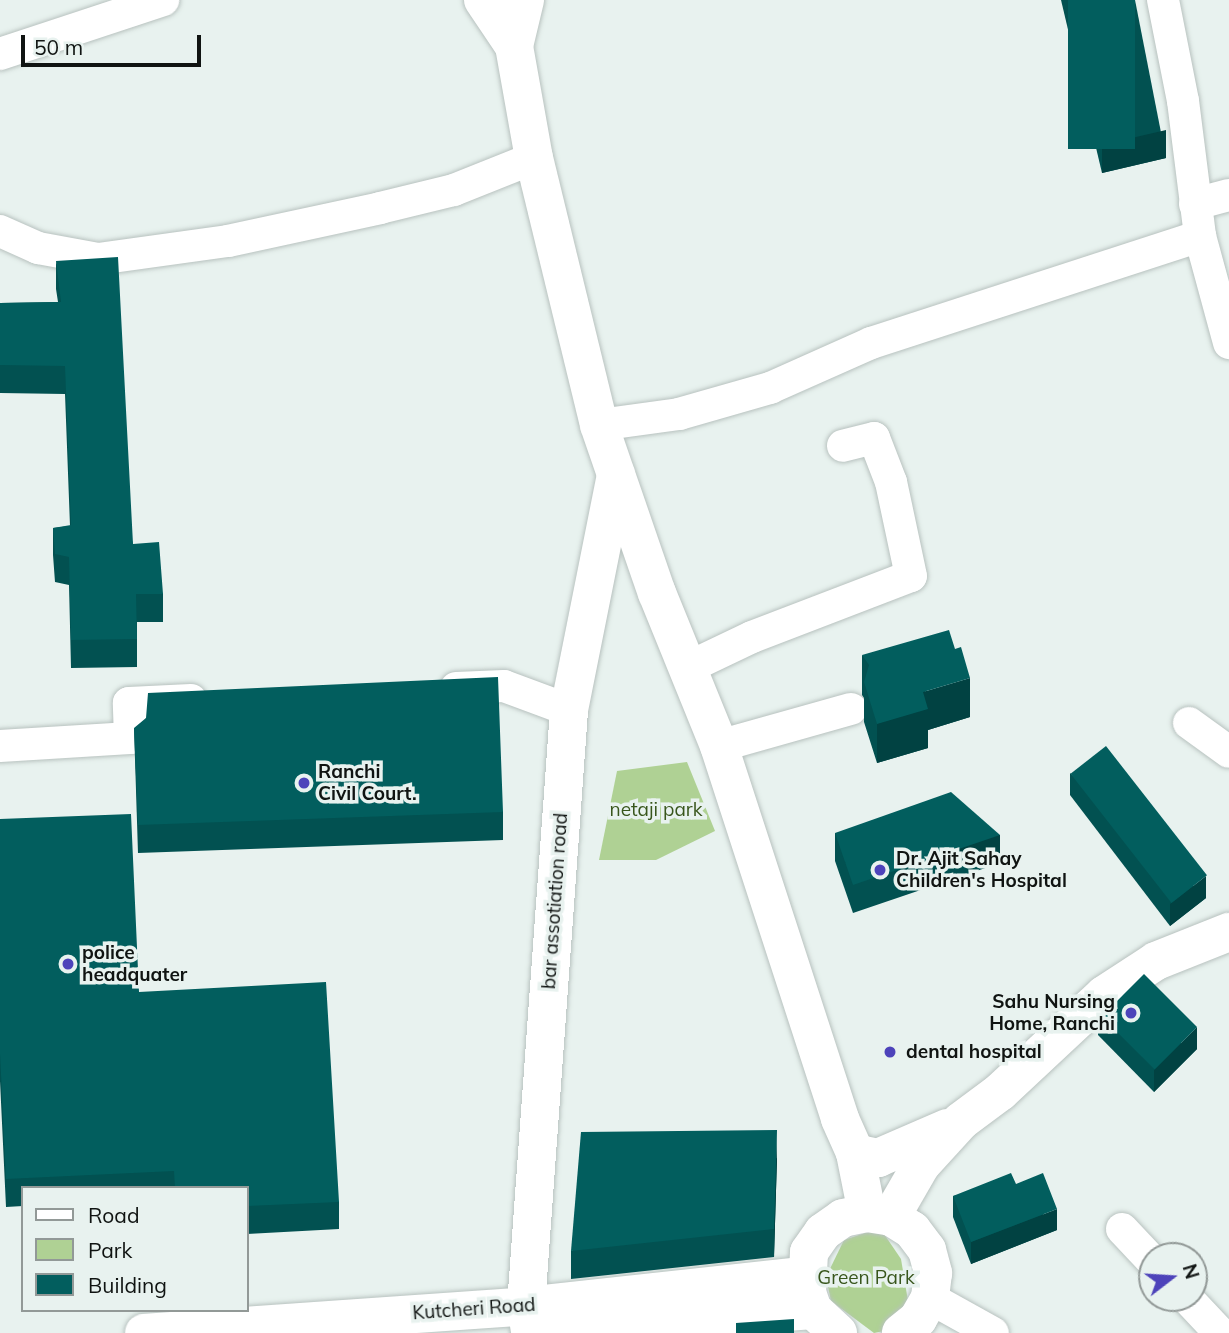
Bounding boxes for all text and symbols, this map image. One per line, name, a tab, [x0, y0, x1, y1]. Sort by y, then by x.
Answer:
scale bar	[24, 21, 205, 65]
text: 50 m	[34, 34, 83, 60]
place label: Ranchi Civil Court.	[318, 761, 417, 805]
marker: Ranchi Civil Court.	[296, 775, 312, 791]
park label: netaji park	[610, 799, 702, 821]
street label: bar assotiation road	[537, 812, 573, 990]
place label: Dr. Ajit Sahay Children's Hospital	[896, 848, 1067, 892]
marker: Dr. Ajit Sahay Children's Hospital	[870, 860, 890, 880]
place label: police headquater	[82, 942, 187, 986]
marker: police headquater	[60, 956, 76, 972]
place label: Sahu Nursing Home, Ranchi	[989, 991, 1115, 1035]
marker: Sahu Nursing Home, Ranchi	[1121, 1003, 1141, 1023]
place label: dental hospital	[906, 1041, 1042, 1063]
marker: dental hospital	[880, 1042, 900, 1062]
legend	[21, 1186, 248, 1312]
text: Road	[88, 1202, 139, 1228]
text: Park	[88, 1237, 132, 1263]
north arrow	[1138, 1242, 1208, 1312]
text: N	[1178, 1261, 1205, 1282]
park label: Green Park	[817, 1267, 915, 1289]
text: Building	[88, 1272, 167, 1298]
street label: Kutcheri Road	[412, 1293, 536, 1325]

